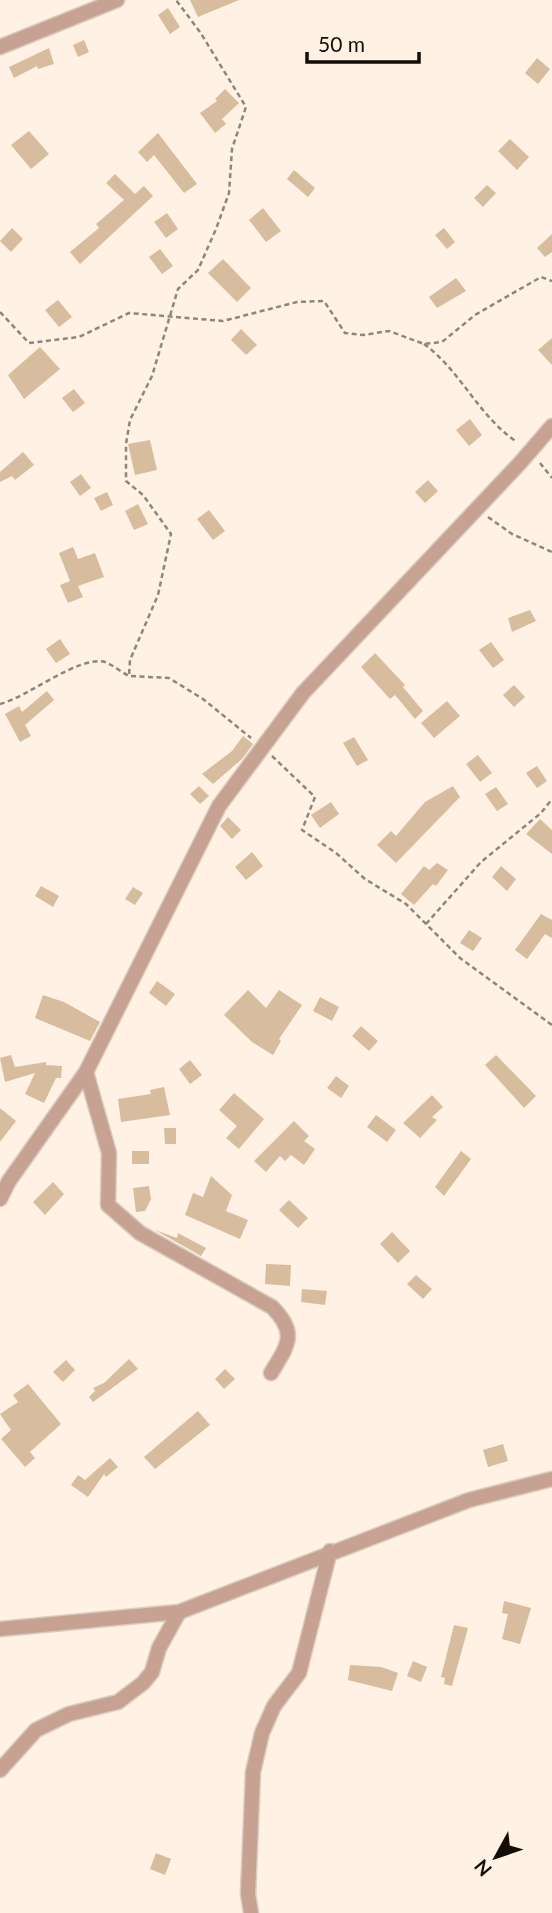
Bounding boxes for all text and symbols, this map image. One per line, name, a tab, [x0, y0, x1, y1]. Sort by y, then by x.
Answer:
scale bar	[307, 21, 419, 65]
text: 50 m	[318, 31, 365, 56]
north arrow	[461, 1822, 531, 1892]
text: N	[469, 1855, 496, 1881]

